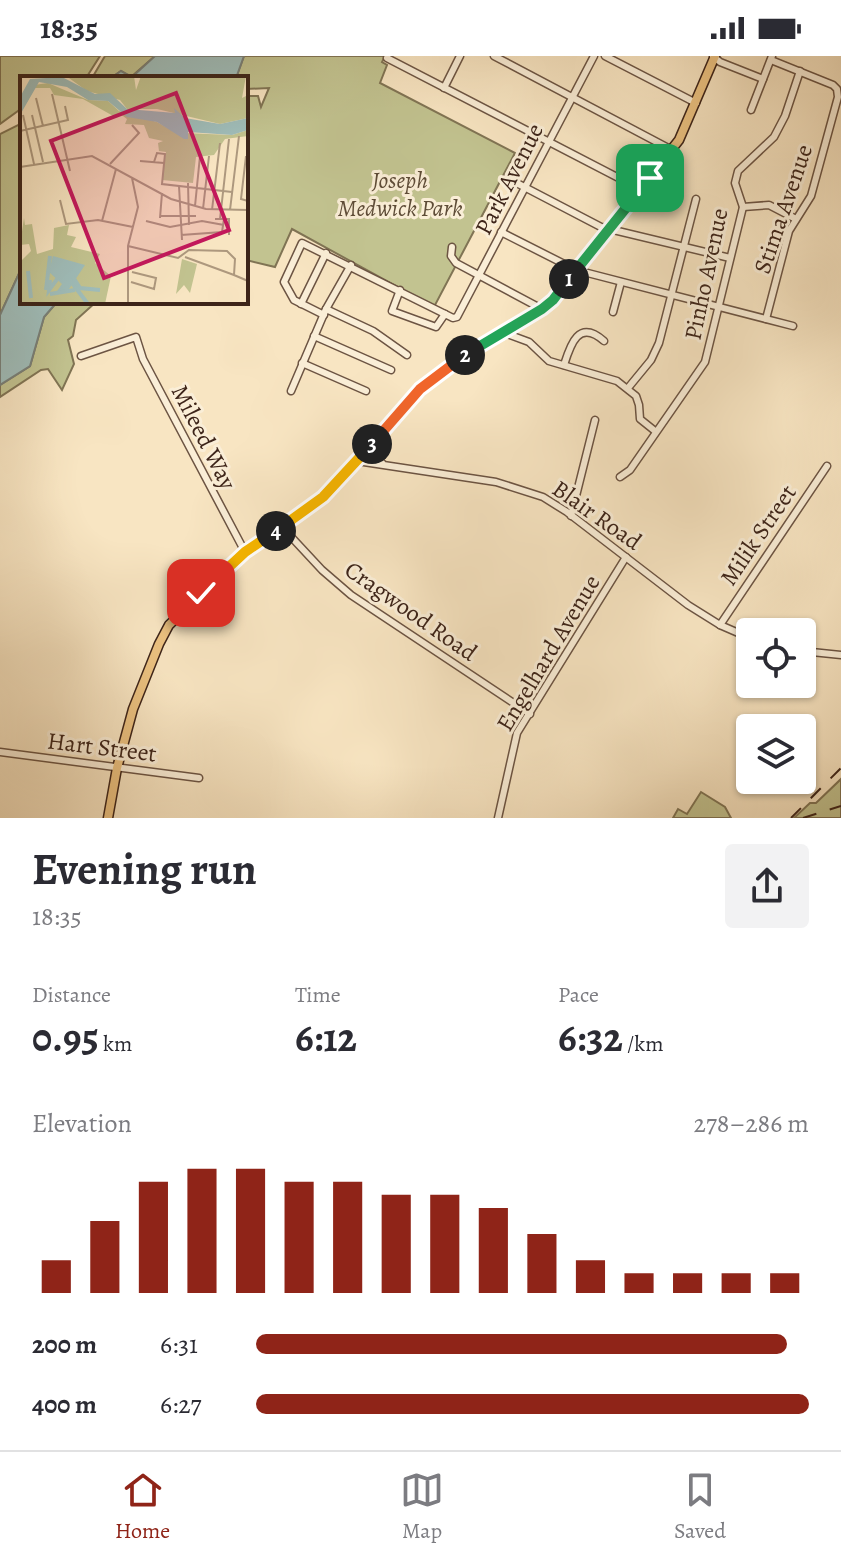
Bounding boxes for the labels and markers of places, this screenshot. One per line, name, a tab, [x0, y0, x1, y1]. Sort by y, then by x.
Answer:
pin	[616, 144, 684, 212]
pin: 1	[549, 259, 589, 299]
pin: 2	[445, 335, 485, 375]
pin: 3	[352, 424, 392, 464]
pin: 4	[256, 511, 296, 551]
pin	[167, 559, 235, 627]

